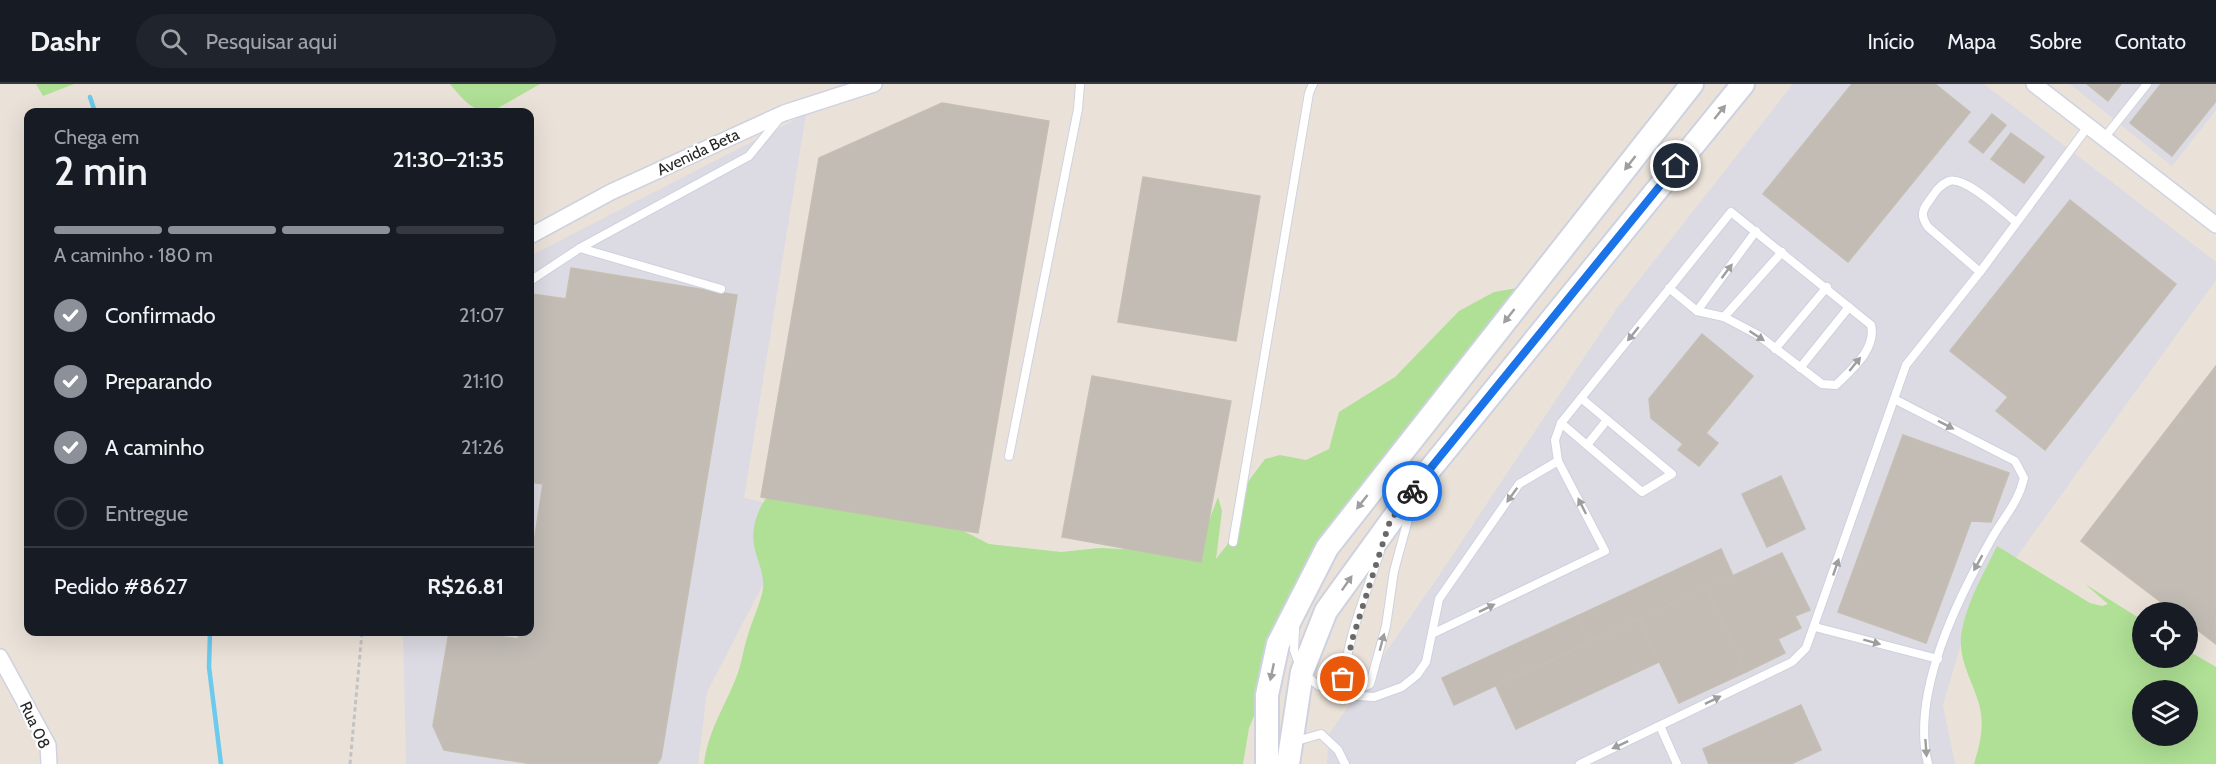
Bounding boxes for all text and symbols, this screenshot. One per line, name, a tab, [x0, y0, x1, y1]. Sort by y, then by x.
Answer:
search box	[136, 14, 556, 68]
text: Dashr	[30, 24, 100, 58]
icon: search	[157, 25, 190, 58]
text: Pesquisar aqui	[205, 28, 337, 55]
text: Início	[1867, 29, 1914, 54]
text: Mapa	[1947, 29, 1996, 54]
text: Sobre	[2029, 29, 2082, 54]
text: Contato	[2115, 29, 2186, 54]
one-way arrow	[1713, 104, 1726, 120]
text: Chega em	[54, 125, 139, 149]
street label: Avenida Beta	[654, 125, 742, 179]
pin	[1650, 140, 1701, 191]
text: 21:30–21:35	[393, 146, 504, 173]
text: 2 min	[54, 147, 148, 195]
icon: home	[1659, 149, 1692, 182]
one-way arrow	[1624, 155, 1637, 171]
text: A caminho · 180 m	[54, 243, 213, 267]
one-way arrow	[1721, 264, 1733, 280]
icon: check	[54, 299, 87, 332]
text: Confirmado	[105, 302, 216, 329]
text: 21:07	[459, 303, 504, 327]
one-way arrow	[1503, 308, 1516, 324]
one-way arrow	[1626, 326, 1639, 342]
one-way arrow	[1748, 330, 1765, 341]
one-way arrow	[1849, 357, 1861, 372]
icon: check	[54, 365, 87, 398]
text: Preparando	[105, 368, 212, 395]
text: 21:10	[462, 369, 504, 393]
one-way arrow	[1937, 421, 1954, 430]
icon: check	[54, 431, 87, 464]
text: A caminho	[105, 434, 204, 461]
text: 21:26	[461, 435, 504, 459]
courier	[1382, 461, 1442, 521]
icon: bike	[1396, 475, 1429, 508]
one-way arrow	[1506, 487, 1518, 502]
one-way arrow	[1356, 494, 1369, 510]
one-way arrow	[1578, 497, 1587, 514]
text: Entregue	[105, 500, 188, 527]
one-way arrow	[1973, 555, 1983, 572]
one-way arrow	[1832, 558, 1842, 576]
text: Pedido #8627	[54, 573, 188, 600]
text: R$26.81	[427, 573, 504, 600]
one-way arrow	[1340, 575, 1352, 590]
map controls	[2132, 602, 2198, 746]
button: locate	[2132, 602, 2198, 668]
one-way arrow	[1478, 603, 1495, 612]
one-way arrow	[1377, 633, 1387, 651]
one-way arrow	[1863, 637, 1881, 647]
pin	[1317, 653, 1368, 704]
icon: bag	[1326, 662, 1359, 695]
one-way arrow	[1266, 663, 1276, 682]
button: layers	[2132, 680, 2198, 746]
one-way arrow	[1704, 696, 1721, 705]
street label: Rua 08	[16, 698, 54, 752]
one-way arrow	[1921, 739, 1930, 758]
one-way arrow	[1612, 741, 1629, 750]

